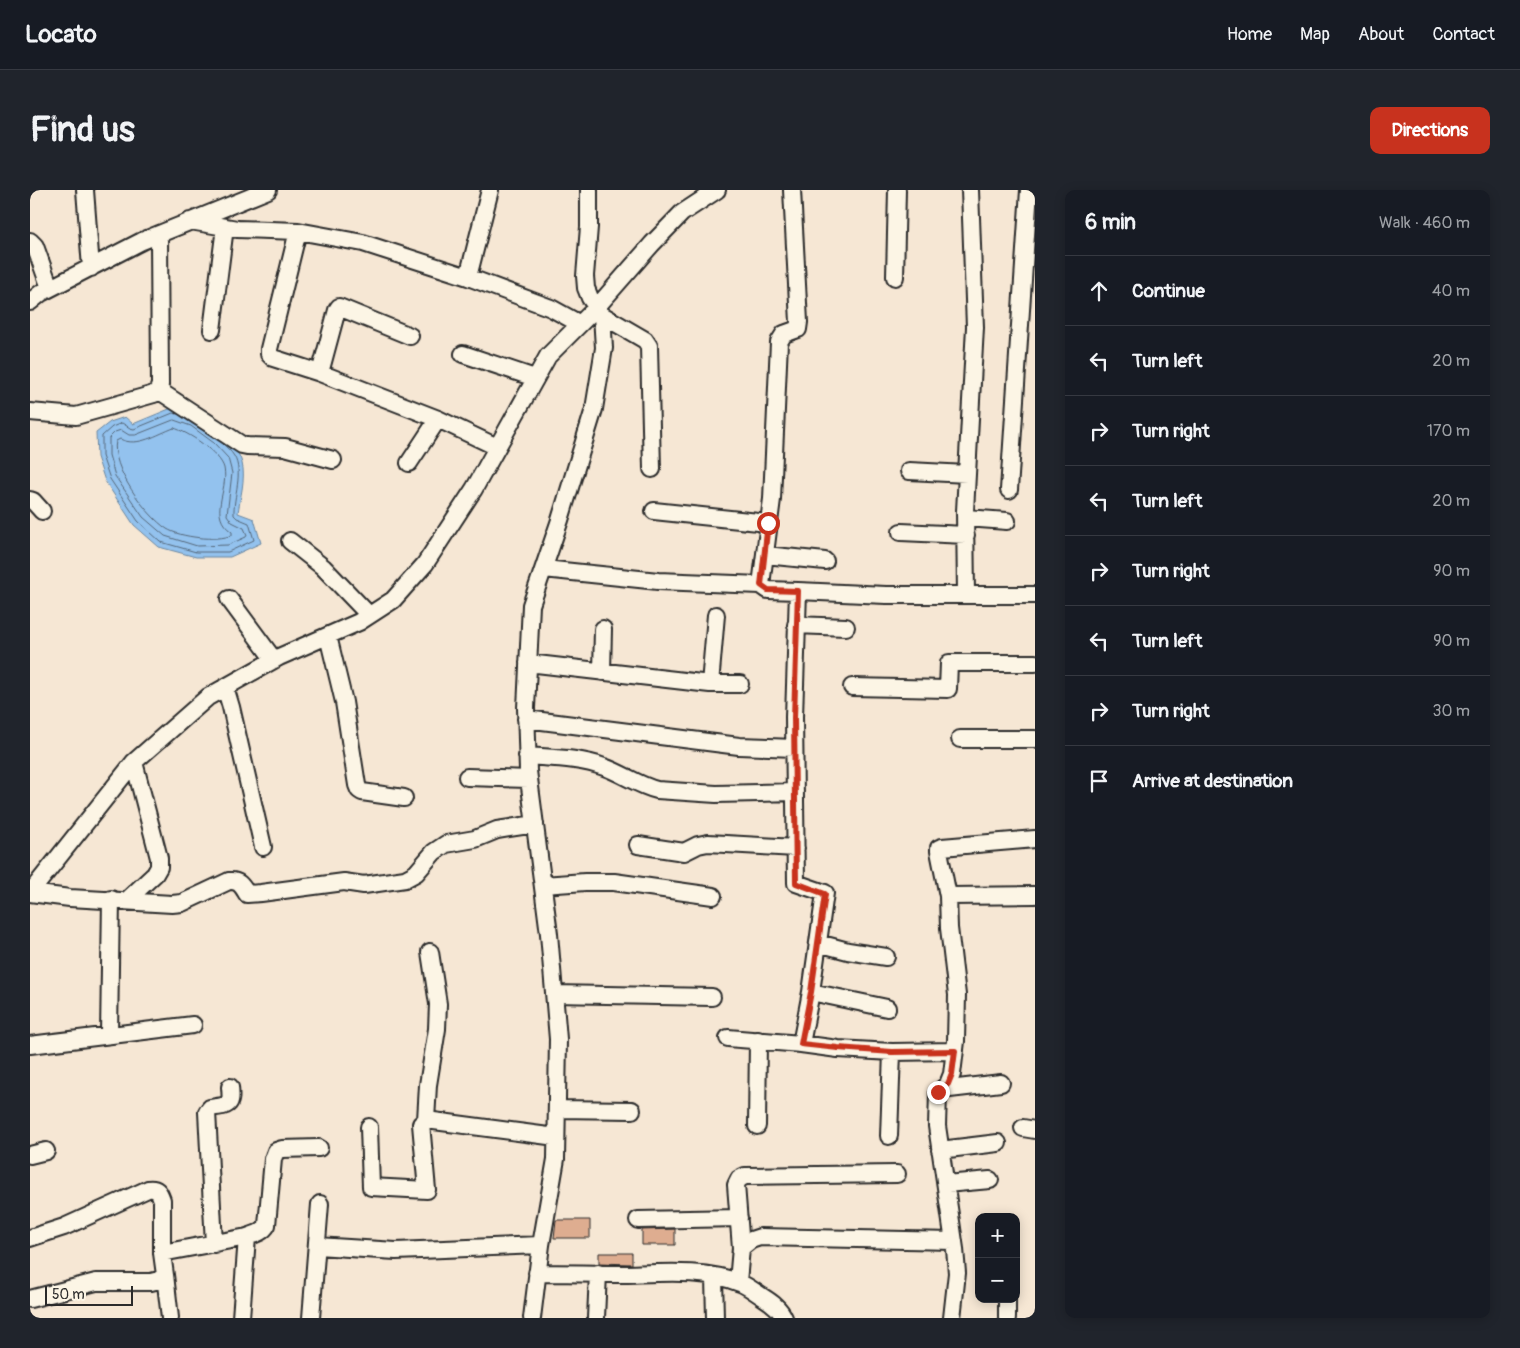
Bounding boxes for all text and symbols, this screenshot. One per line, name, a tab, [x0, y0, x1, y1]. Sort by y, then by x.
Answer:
text: Locato	[25, 20, 97, 49]
text: Home	[1227, 23, 1272, 46]
text: Map	[1300, 23, 1330, 46]
text: About	[1358, 23, 1404, 46]
text: Contact	[1432, 23, 1495, 46]
button: Directions	[1370, 107, 1490, 154]
text: Find us	[30, 108, 135, 152]
text: 6 min	[1085, 209, 1136, 236]
text: Walk · 460 m	[1379, 213, 1470, 233]
icon: ahead	[1085, 277, 1113, 305]
text: Continue	[1132, 279, 1205, 303]
text: 40 m	[1432, 281, 1470, 301]
icon: left	[1085, 347, 1113, 375]
text: Turn left	[1132, 349, 1202, 373]
text: 20 m	[1432, 351, 1470, 371]
icon: right	[1085, 417, 1113, 445]
text: Turn right	[1132, 419, 1210, 443]
text: 170 m	[1427, 421, 1470, 441]
icon: left	[1085, 487, 1113, 515]
text: Turn left	[1132, 489, 1202, 513]
text: 20 m	[1432, 491, 1470, 511]
route start	[757, 512, 780, 535]
icon: right	[1085, 557, 1113, 585]
text: Turn right	[1132, 559, 1210, 583]
text: 90 m	[1433, 561, 1470, 581]
icon: left	[1085, 627, 1113, 655]
text: Turn left	[1132, 629, 1202, 653]
text: 90 m	[1433, 631, 1470, 651]
icon: right	[1085, 697, 1113, 725]
text: Turn right	[1132, 699, 1210, 723]
text: 30 m	[1432, 701, 1470, 721]
icon: arrive	[1085, 767, 1113, 795]
text: Arrive at destination	[1132, 769, 1293, 793]
route end	[927, 1081, 950, 1104]
map controls	[975, 1213, 1020, 1303]
button: +	[975, 1213, 1020, 1258]
button: −	[975, 1258, 1020, 1303]
scale bar	[45, 1283, 132, 1306]
text: 50 m	[52, 1286, 85, 1303]

